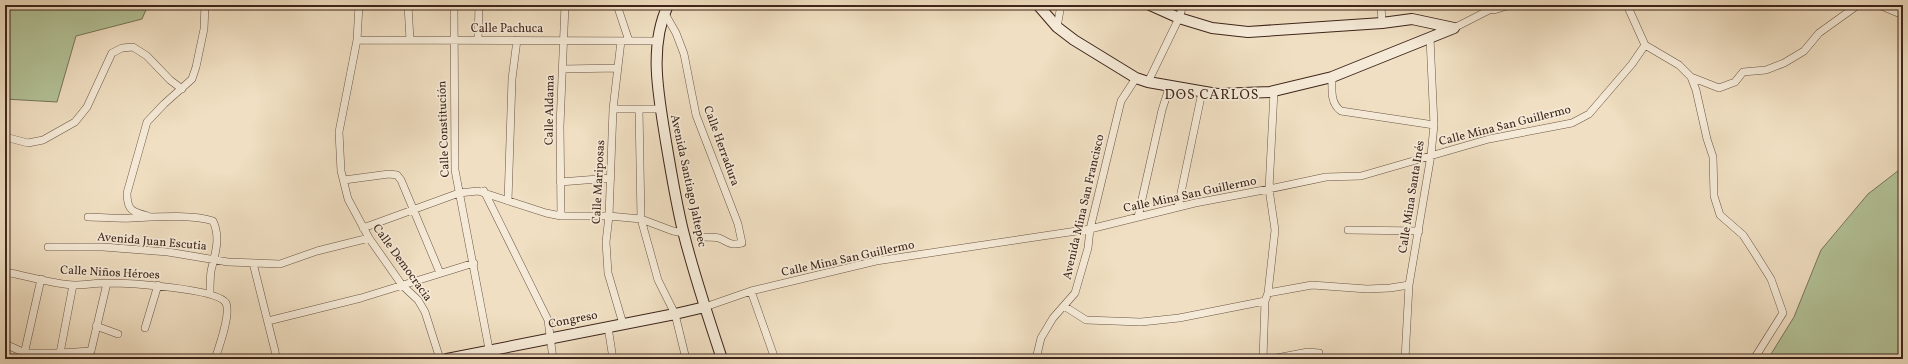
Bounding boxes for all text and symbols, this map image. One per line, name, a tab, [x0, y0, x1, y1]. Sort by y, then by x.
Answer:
street label: Calle Pachuca	[471, 21, 543, 37]
street label: Calle Aldama	[541, 75, 559, 145]
street label: Calle Constitución	[434, 80, 454, 178]
district label: DOS CARLOS	[1164, 86, 1260, 105]
street label: Calle Mina San Guillermo	[1437, 102, 1573, 150]
street label: Calle Herradura	[699, 104, 743, 188]
street label: Avenida Santiago Jaltepec	[666, 113, 710, 249]
street label: Avenida Mina San Francisco	[1060, 133, 1108, 281]
street label: Calle Mariposas	[589, 139, 609, 225]
street label: Calle Mina Santa Inés	[1395, 139, 1429, 255]
street label: Calle Mina San Guillermo	[1122, 173, 1258, 217]
street label: Calle Democracia	[369, 221, 435, 305]
street label: Avenida Juan Escutia	[96, 229, 208, 255]
street label: Calle Mina San Guillermo	[780, 237, 916, 281]
street label: Calle Niños Héroes	[60, 262, 160, 284]
street label: Congreso	[547, 307, 599, 333]

